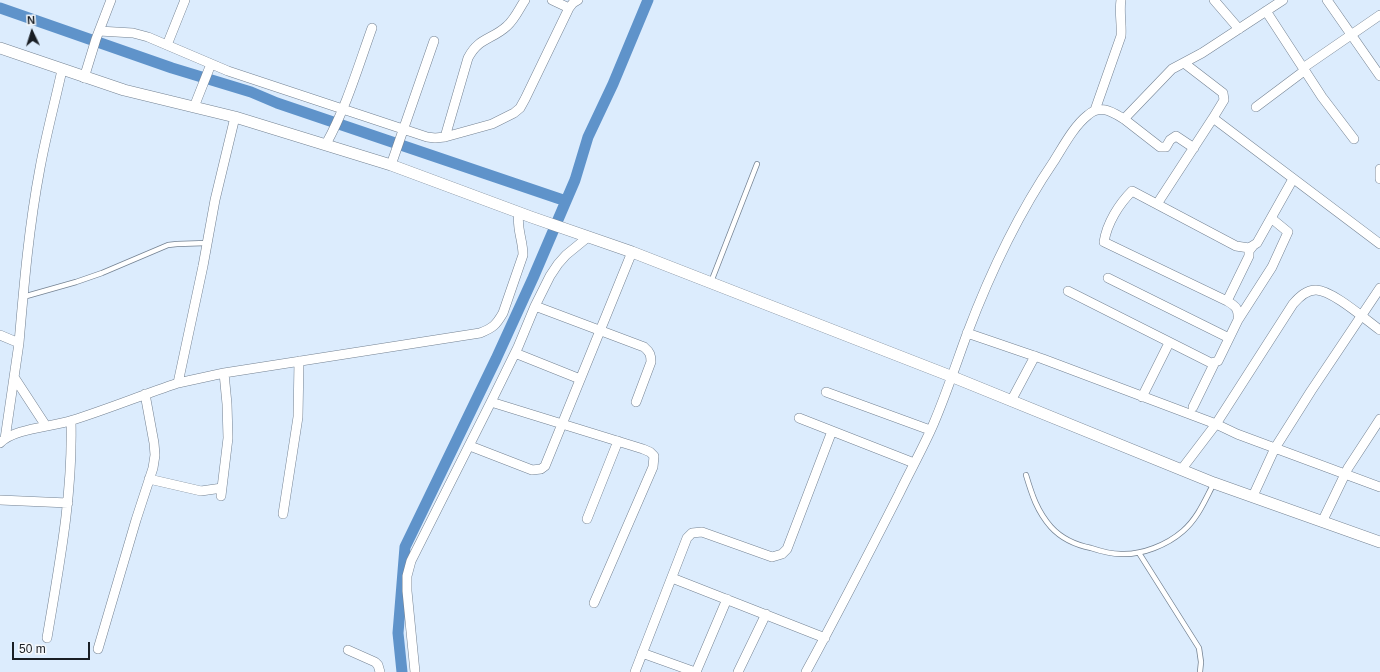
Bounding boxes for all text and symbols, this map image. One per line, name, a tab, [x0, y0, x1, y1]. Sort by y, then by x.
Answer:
north arrow	[12, 12, 52, 52]
text: N	[27, 14, 36, 26]
scale bar	[14, 634, 92, 660]
text: 50 m	[19, 642, 46, 656]

